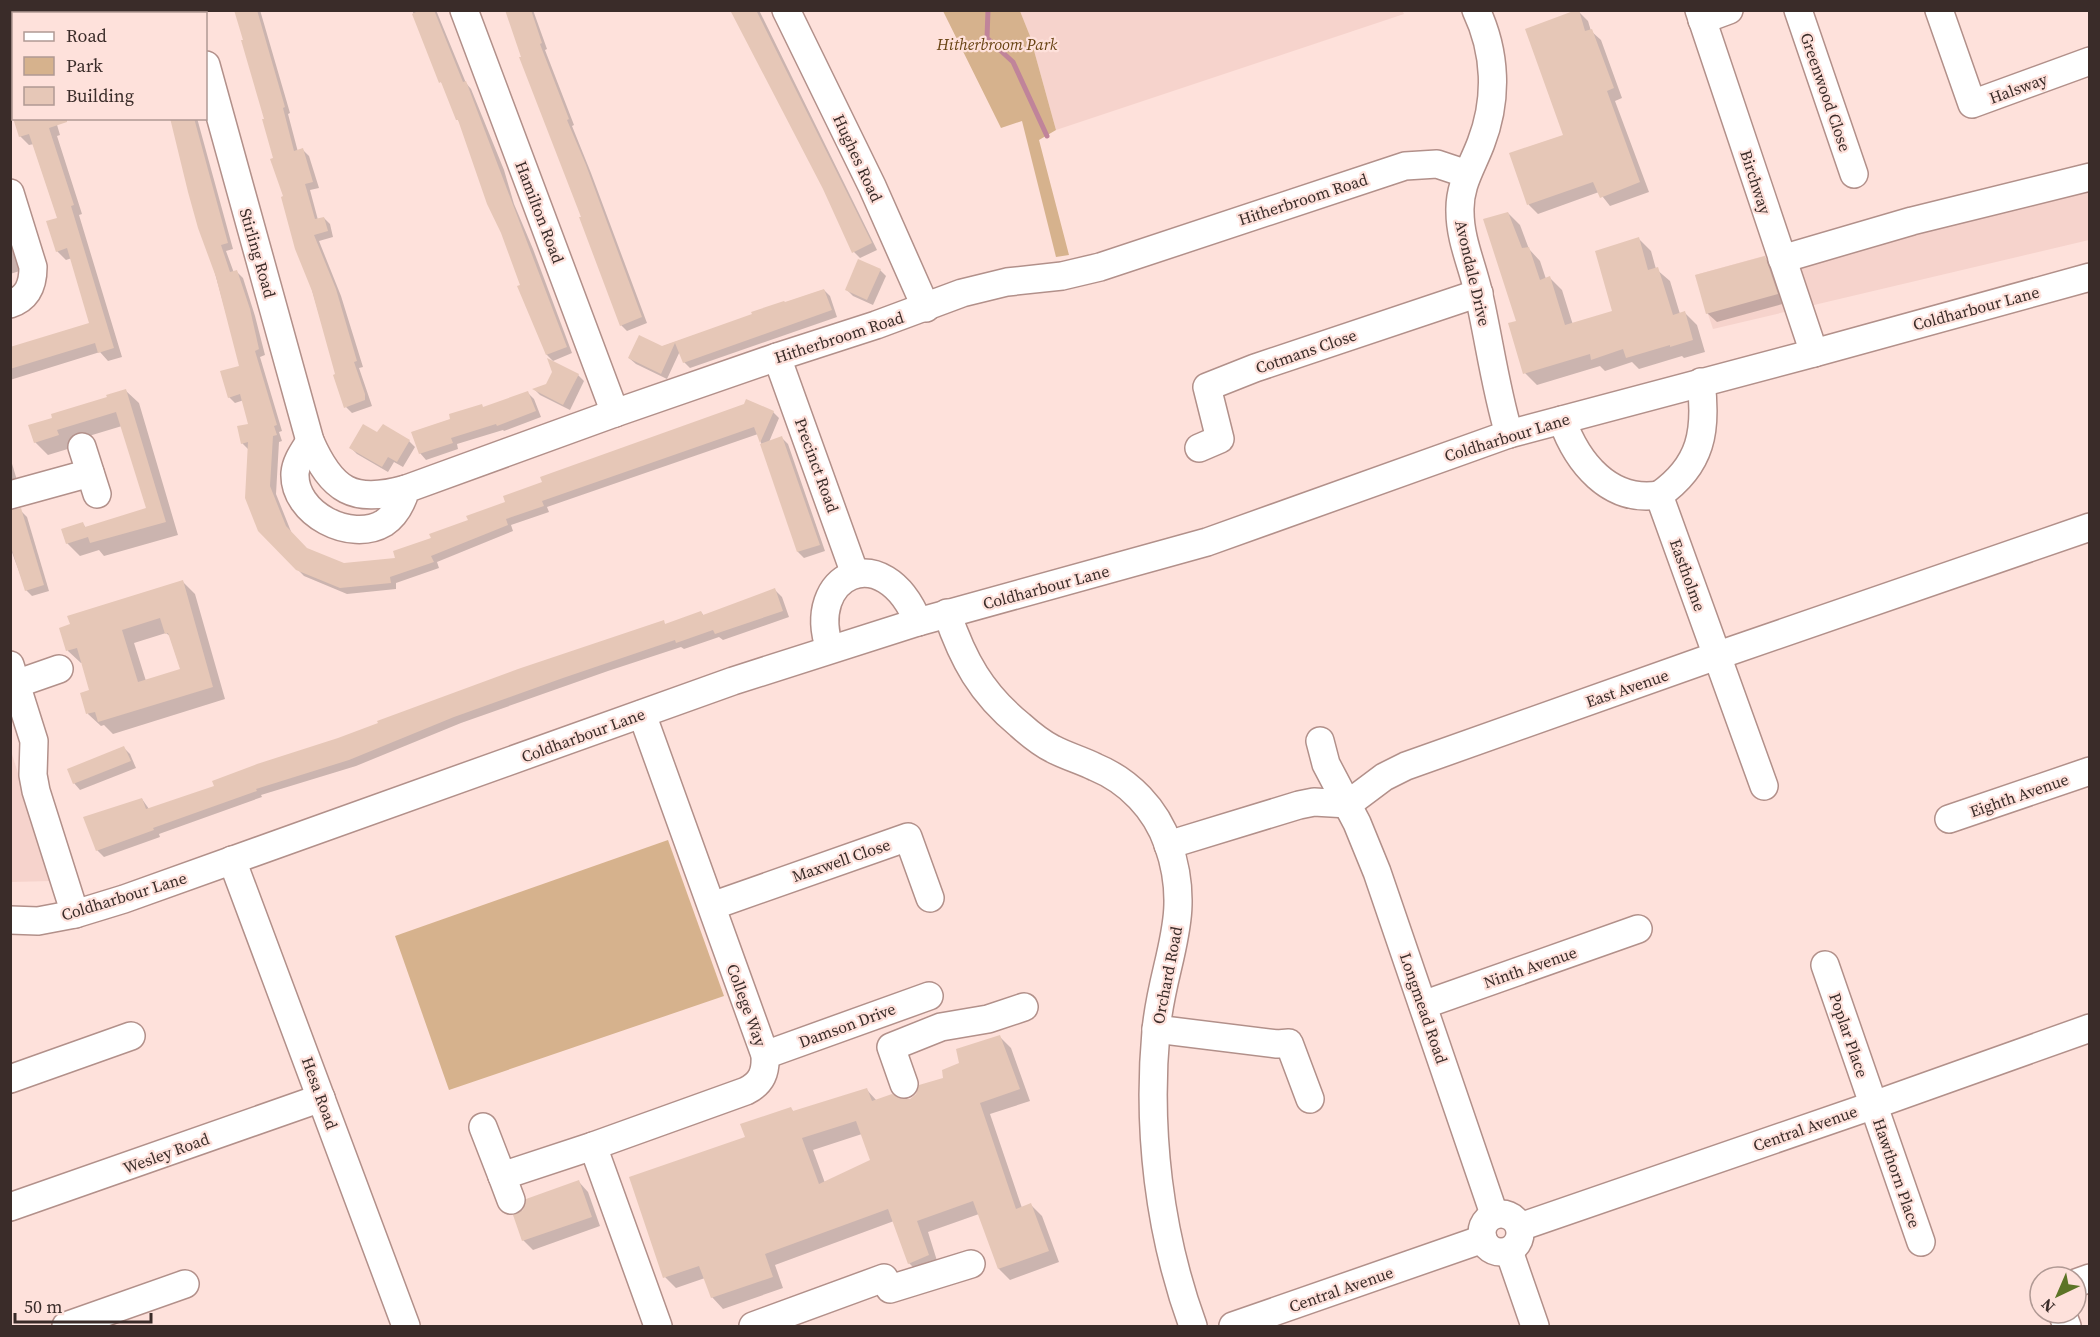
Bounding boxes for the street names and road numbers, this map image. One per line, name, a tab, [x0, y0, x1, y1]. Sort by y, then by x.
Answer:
street label: Greenwood Close	[1795, 30, 1857, 154]
street label: Halsway	[1986, 67, 2051, 109]
street label: Hughes Road	[828, 111, 888, 205]
street label: Birchway	[1735, 147, 1777, 218]
street label: Hamilton Road	[510, 158, 570, 266]
street label: Hitherbroom Road	[1236, 168, 1370, 230]
street label: Stirling Road	[235, 206, 281, 300]
street label: Avondale Drive	[1450, 218, 1496, 328]
street label: Coldharbour Lane	[1910, 281, 2042, 335]
street label: Hitherbroom Road	[772, 306, 906, 368]
street label: Cotmans Close	[1253, 323, 1359, 379]
street label: Coldharbour Lane	[1442, 407, 1572, 467]
street label: Precinct Road	[790, 415, 844, 515]
street label: Eastholme	[1665, 536, 1711, 614]
street label: Coldharbour Lane	[980, 560, 1112, 614]
street label: East Avenue	[1583, 664, 1671, 712]
street label: Coldharbour Lane	[518, 702, 648, 768]
street label: Eighth Avenue	[1967, 768, 2071, 822]
street label: Maxwell Close	[789, 833, 893, 887]
street label: Coldharbour Lane	[59, 866, 189, 926]
street label: Orchard Road	[1147, 924, 1187, 1026]
street label: Ninth Avenue	[1480, 941, 1580, 993]
street label: Longmead Road	[1395, 950, 1453, 1066]
street label: College Way	[722, 961, 772, 1050]
street label: Poplar Place	[1824, 990, 1874, 1080]
street label: Damson Drive	[796, 997, 898, 1053]
street label: Hesa Road	[297, 1054, 343, 1132]
street label: Central Avenue	[1750, 1100, 1860, 1156]
street label: Hawthorn Place	[1868, 1115, 1926, 1231]
street label: Wesley Road	[120, 1127, 212, 1179]
street label: Central Avenue	[1286, 1261, 1396, 1317]

